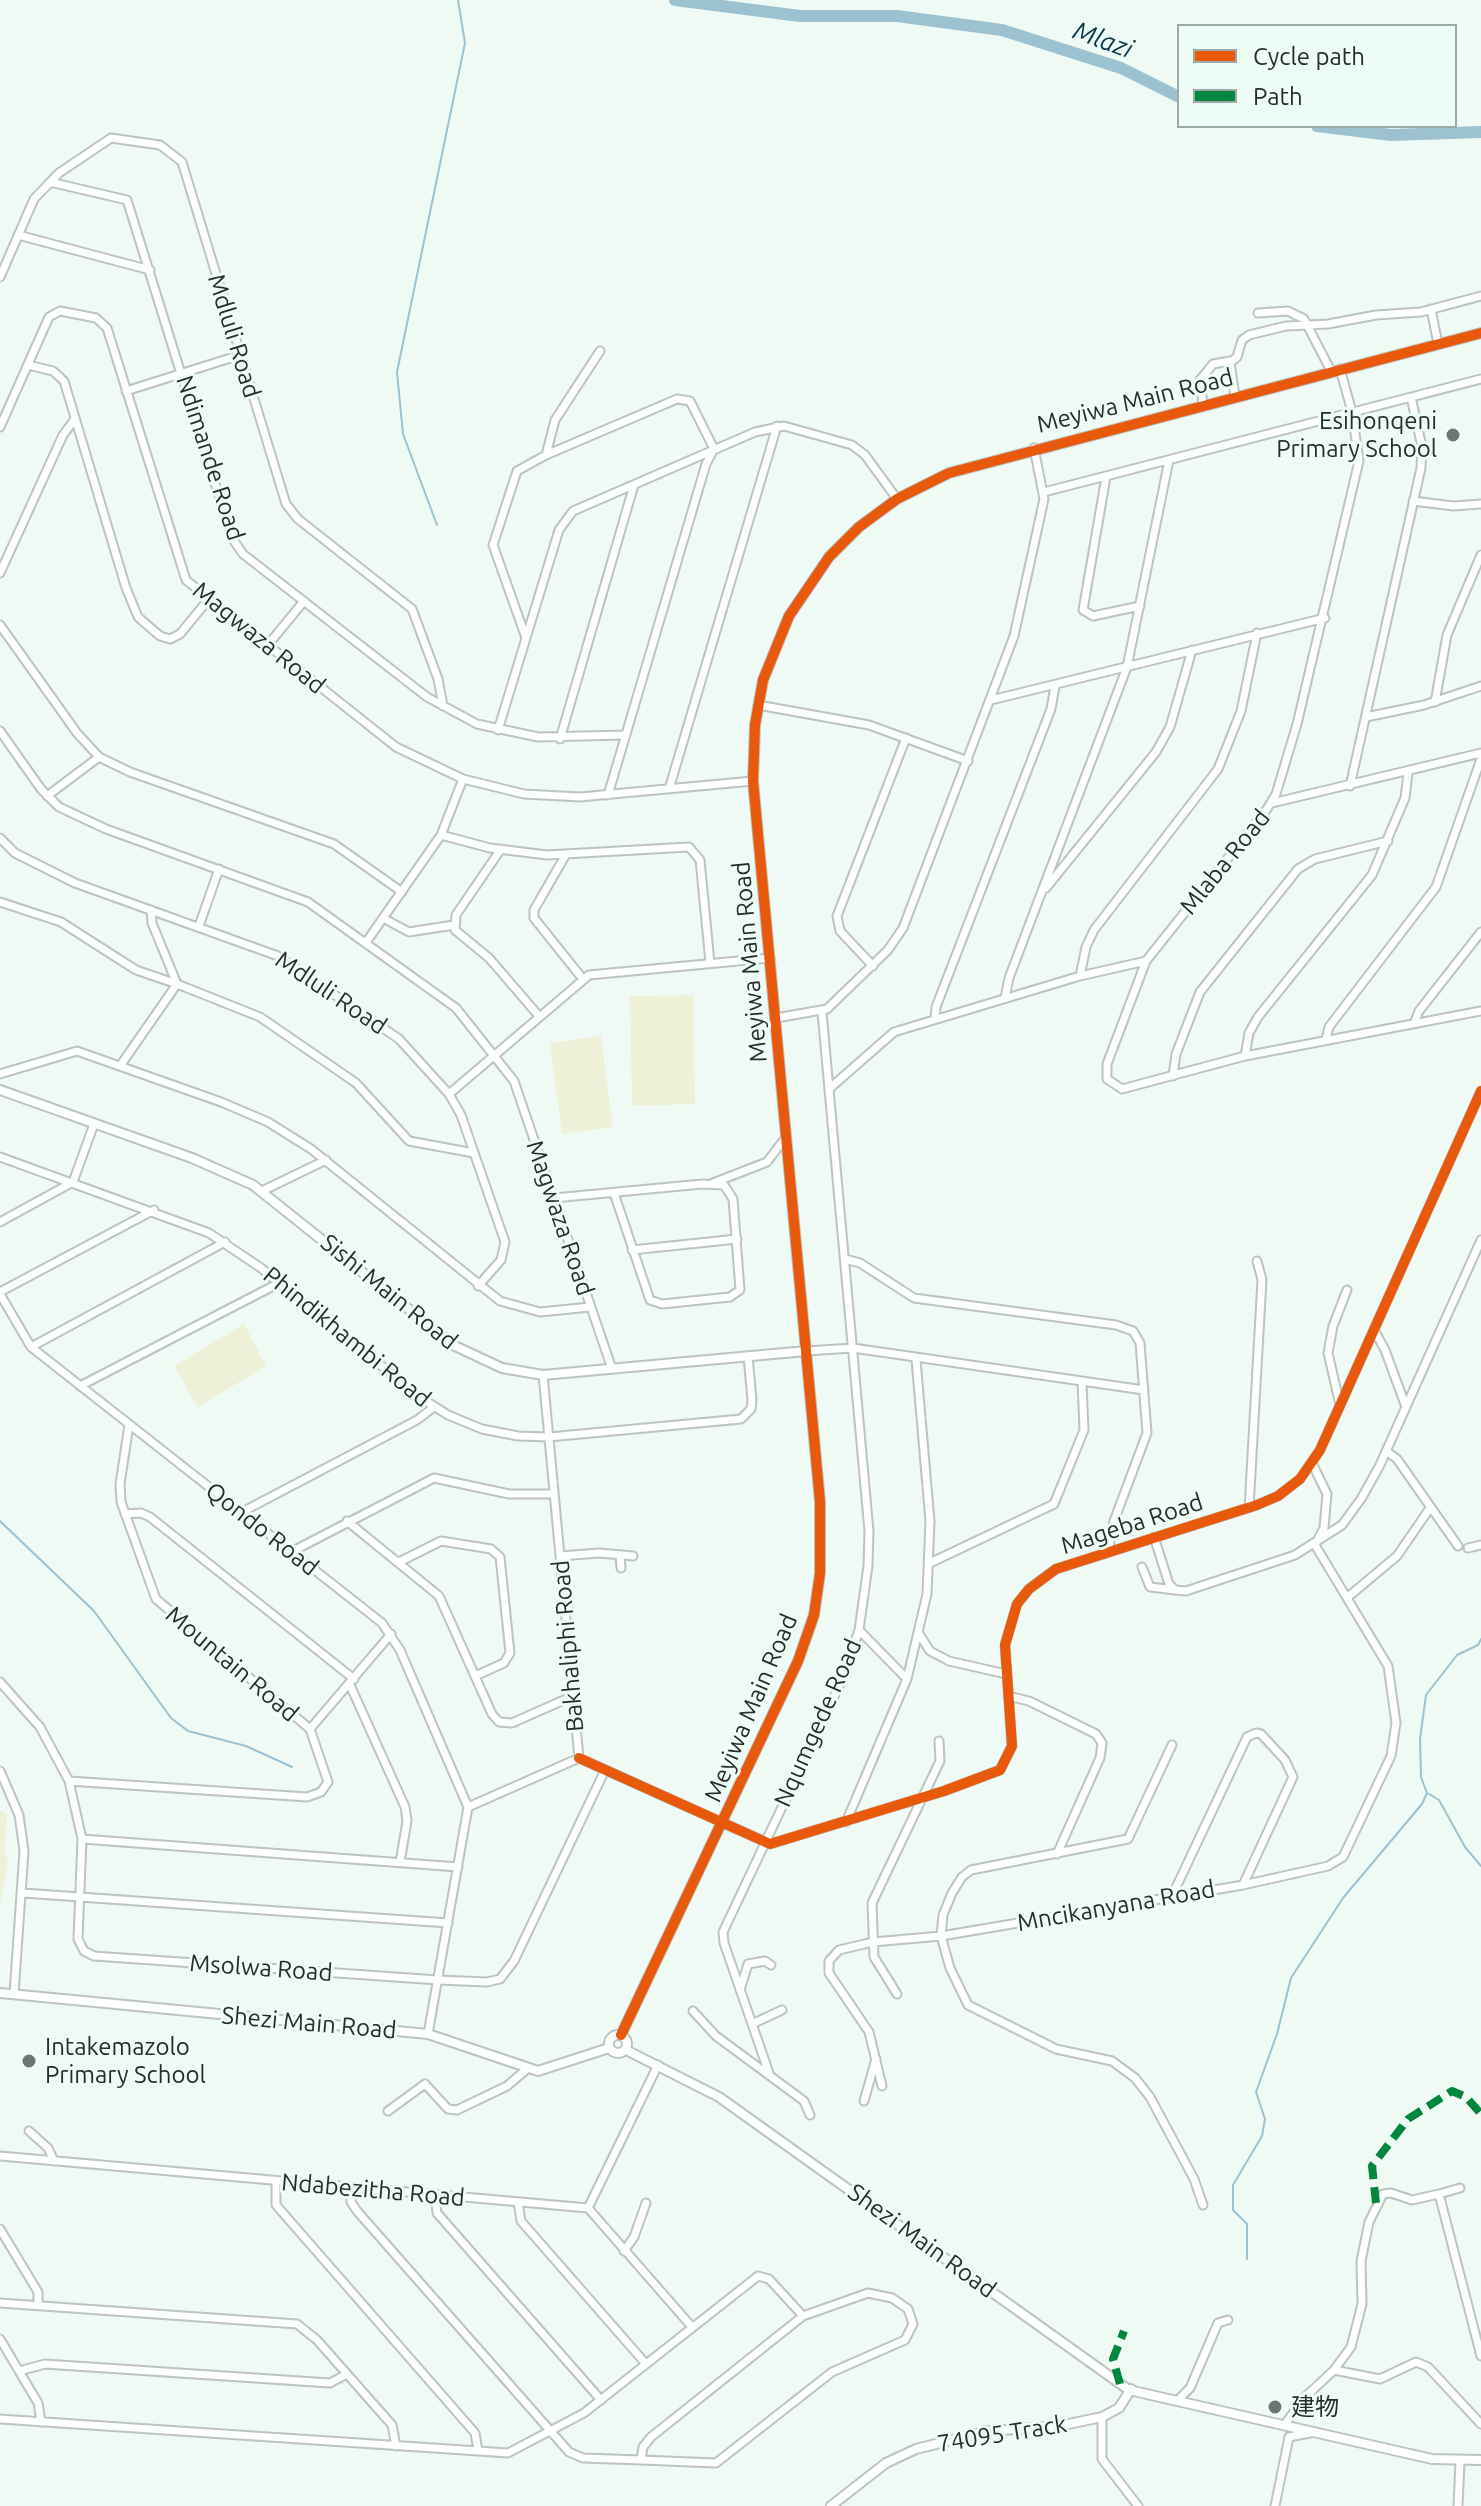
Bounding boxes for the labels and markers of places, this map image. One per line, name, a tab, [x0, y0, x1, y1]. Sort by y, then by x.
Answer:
place label: Esihonqeni Primary School	[1276, 407, 1437, 463]
marker: Esihonqeni Primary School	[1444, 426, 1462, 444]
place label: Intakemazolo Primary School	[45, 2033, 206, 2089]
marker: Intakemazolo Primary School	[20, 2052, 38, 2070]
place label: 建物	[1291, 2393, 1339, 2421]
marker: 建物	[1266, 2398, 1284, 2416]

